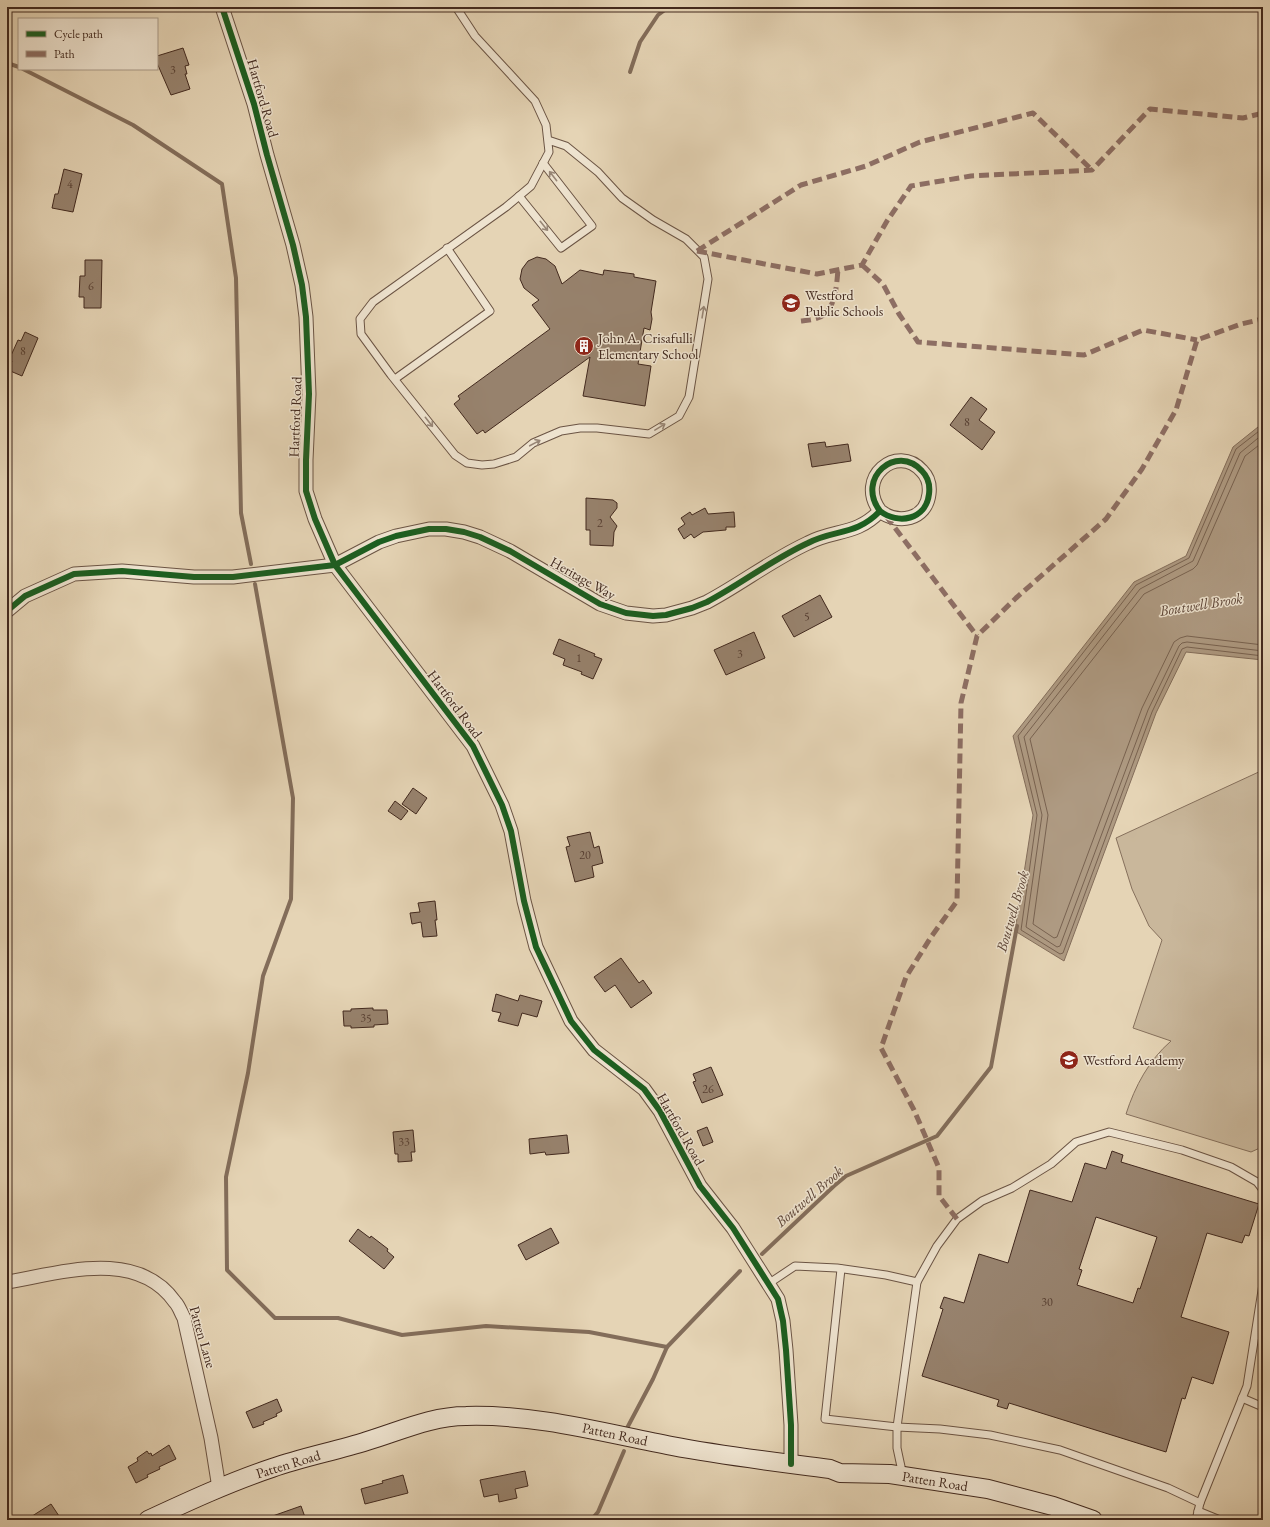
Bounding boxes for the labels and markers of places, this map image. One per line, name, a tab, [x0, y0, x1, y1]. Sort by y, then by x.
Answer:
place label: Westford Public Schools	[805, 286, 884, 320]
school or university icon: Westford Public Schools	[780, 292, 802, 314]
place label: John A. Crisafulli Elementary School	[597, 329, 699, 363]
building icon: John A. Crisafulli Elementary School	[573, 335, 595, 357]
school or university icon: Westford Academy	[1058, 1049, 1080, 1071]
place label: Westford Academy	[1083, 1051, 1185, 1069]

